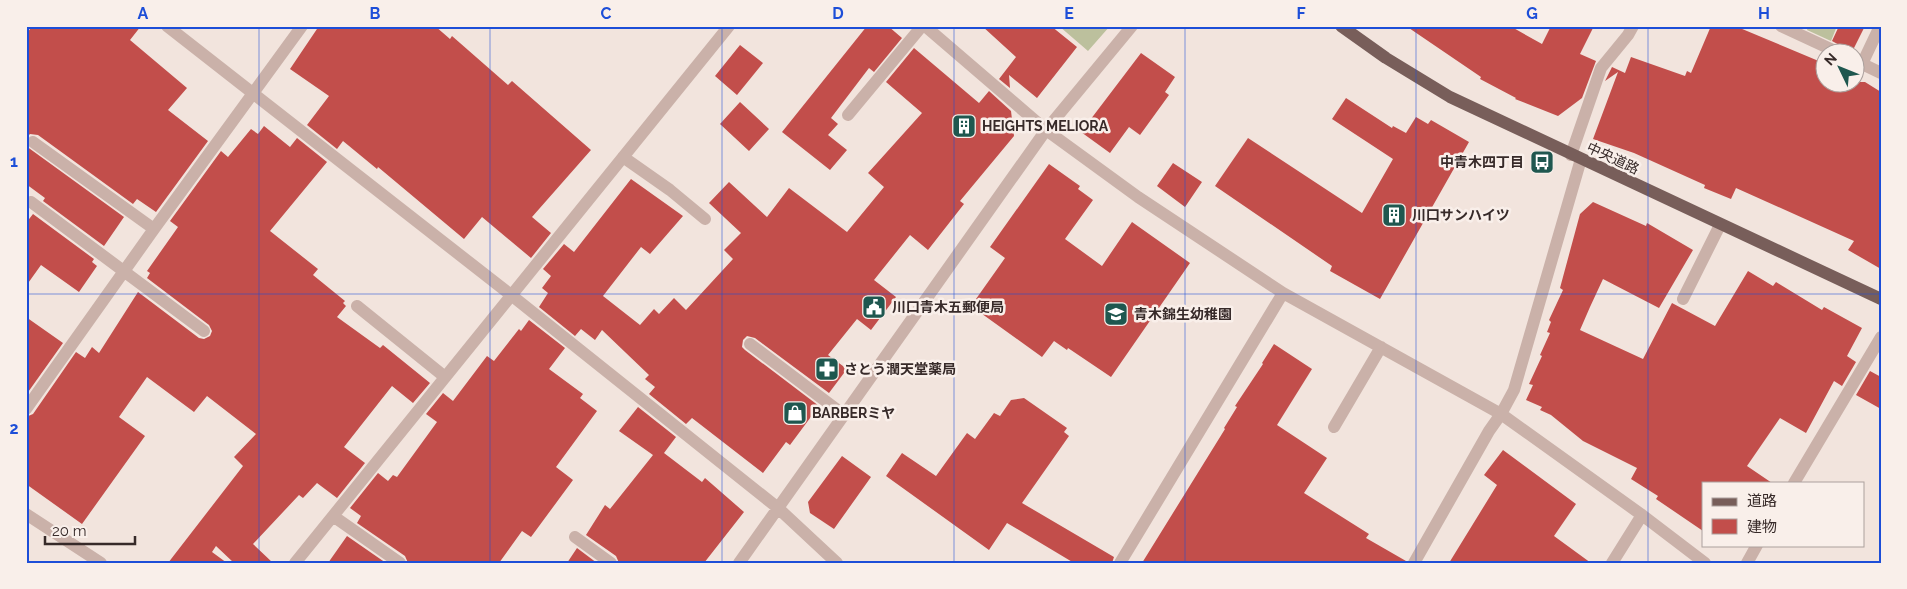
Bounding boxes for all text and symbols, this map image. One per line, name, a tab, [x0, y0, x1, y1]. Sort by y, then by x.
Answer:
text: A	[138, 4, 149, 23]
text: B	[370, 4, 381, 23]
text: C	[601, 4, 612, 23]
text: D	[832, 4, 844, 23]
text: E	[1064, 4, 1074, 23]
text: F	[1296, 4, 1306, 23]
text: G	[1526, 4, 1538, 23]
text: H	[1758, 4, 1770, 23]
north arrow	[1814, 42, 1864, 92]
text: N	[1821, 50, 1840, 68]
building icon: HEIGHTS MELIORA	[951, 113, 977, 139]
place label: HEIGHTS MELIORA	[982, 118, 1109, 134]
street label: 中央道路	[1584, 139, 1642, 177]
bus stop icon: 中青木四丁目	[1529, 149, 1555, 175]
text: 1	[10, 152, 18, 171]
place label: 中青木四丁目	[1440, 154, 1524, 170]
building icon: 川口サンハイツ	[1381, 202, 1407, 228]
place label: 川口サンハイツ	[1412, 207, 1510, 223]
public building icon: 川口青木五郵便局	[861, 294, 887, 320]
place label: 川口青木五郵便局	[892, 299, 1004, 315]
school or university icon: 青木錦生幼稚園	[1103, 301, 1129, 327]
place label: 青木錦生幼稚園	[1134, 306, 1232, 322]
pharmacy icon: さとう潤天堂薬局	[814, 356, 840, 382]
place label: さとう潤天堂薬局	[844, 361, 956, 377]
shop icon: BARBERミヤ	[782, 400, 808, 426]
place label: BARBERミヤ	[812, 405, 895, 421]
text: 2	[9, 419, 19, 438]
legend	[1702, 482, 1864, 546]
text: 道路	[1747, 492, 1777, 510]
scale bar	[45, 514, 135, 546]
text: 建物	[1747, 518, 1777, 536]
text: 20 m	[52, 522, 87, 540]

